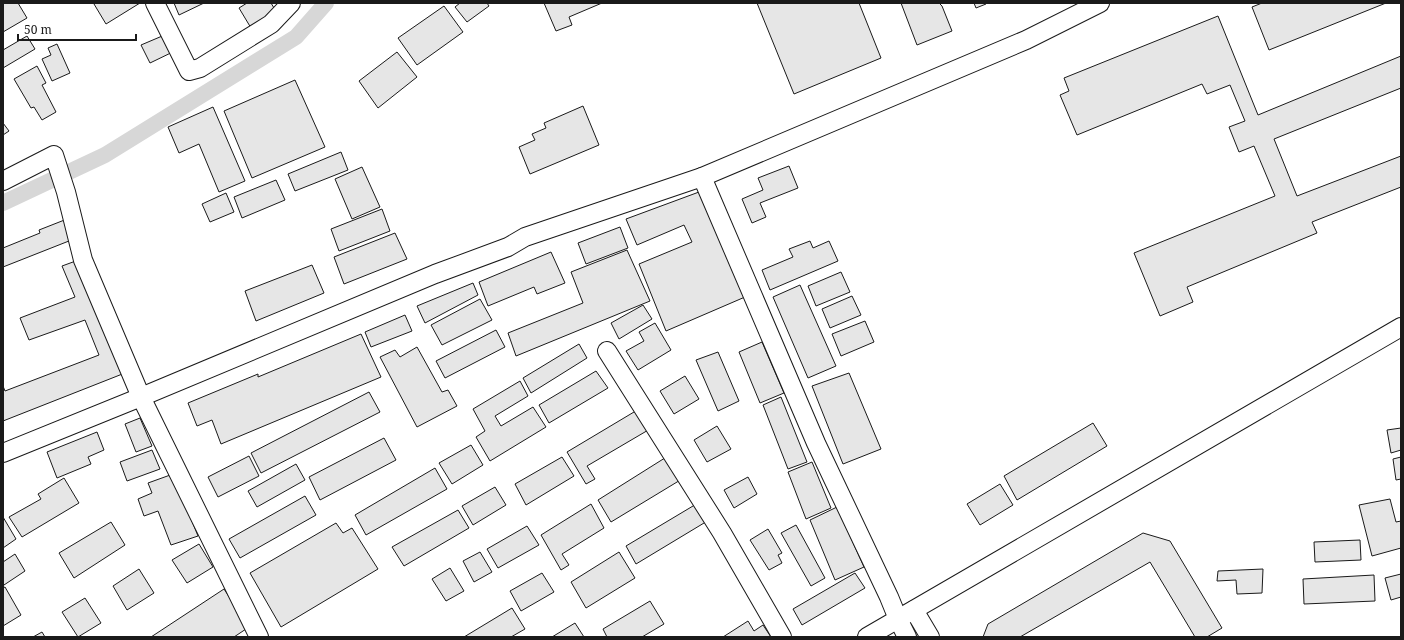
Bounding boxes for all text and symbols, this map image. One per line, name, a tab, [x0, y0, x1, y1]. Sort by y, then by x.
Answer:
scale bar	[18, 16, 136, 42]
text: 50 m	[24, 21, 52, 38]

